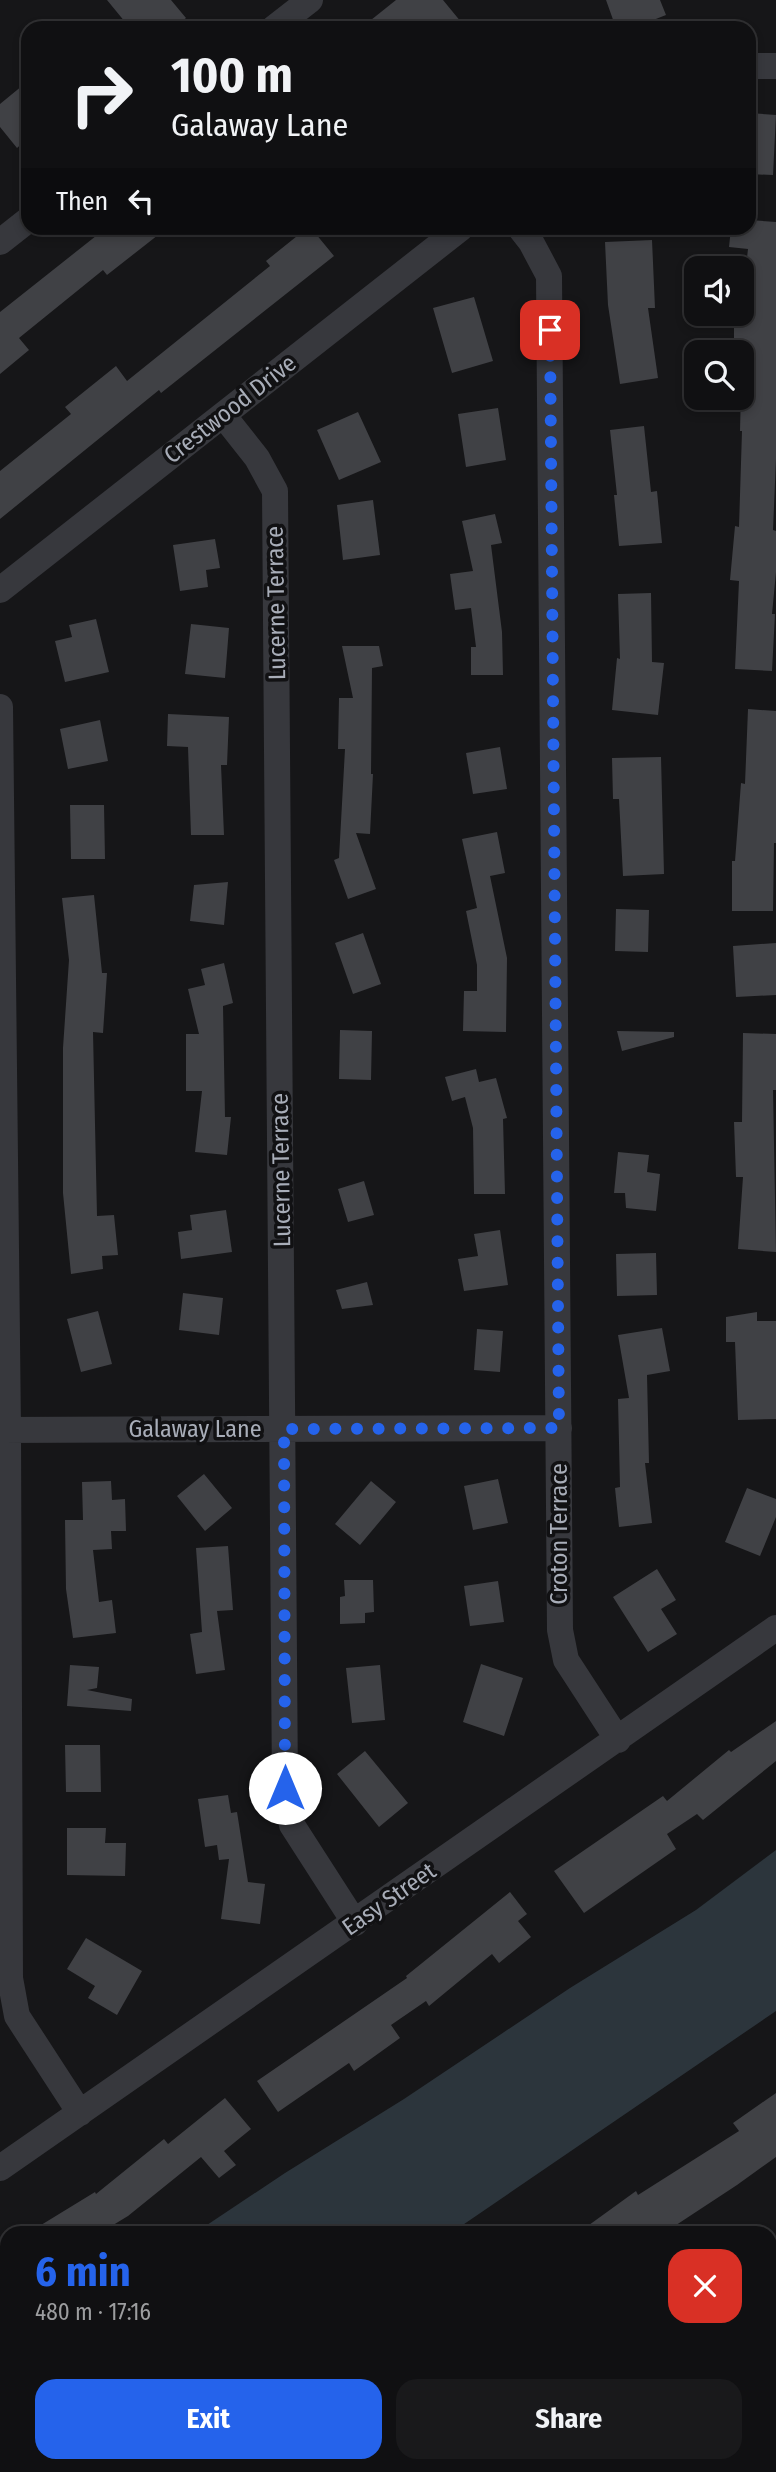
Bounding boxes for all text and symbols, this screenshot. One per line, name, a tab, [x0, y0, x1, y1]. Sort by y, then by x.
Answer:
text: 100 m	[171, 46, 293, 105]
icon: right	[56, 49, 147, 140]
text: Galaway Lane	[171, 106, 348, 144]
icon: left	[122, 182, 160, 220]
text: Then	[56, 186, 108, 217]
map controls	[684, 256, 754, 410]
button: sound	[684, 256, 754, 326]
pin	[520, 300, 580, 360]
icon: arrive	[531, 311, 569, 349]
button: search	[684, 340, 754, 410]
street label: Crestwood Drive	[158, 349, 302, 469]
street label: Lucerne Terrace	[261, 526, 291, 680]
street label: Lucerne Terrace	[266, 1093, 296, 1247]
street label: Galaway Lane	[128, 1415, 262, 1443]
street label: Croton Terrace	[545, 1463, 573, 1605]
position arrow	[248, 1751, 322, 1825]
street label: Easy Street	[337, 1857, 441, 1941]
text: 6 min	[35, 2247, 131, 2297]
button: close	[668, 2249, 742, 2323]
text: 480 m · 17:16	[35, 2298, 151, 2326]
button: Exit	[35, 2379, 382, 2459]
button: Share	[396, 2379, 742, 2459]

